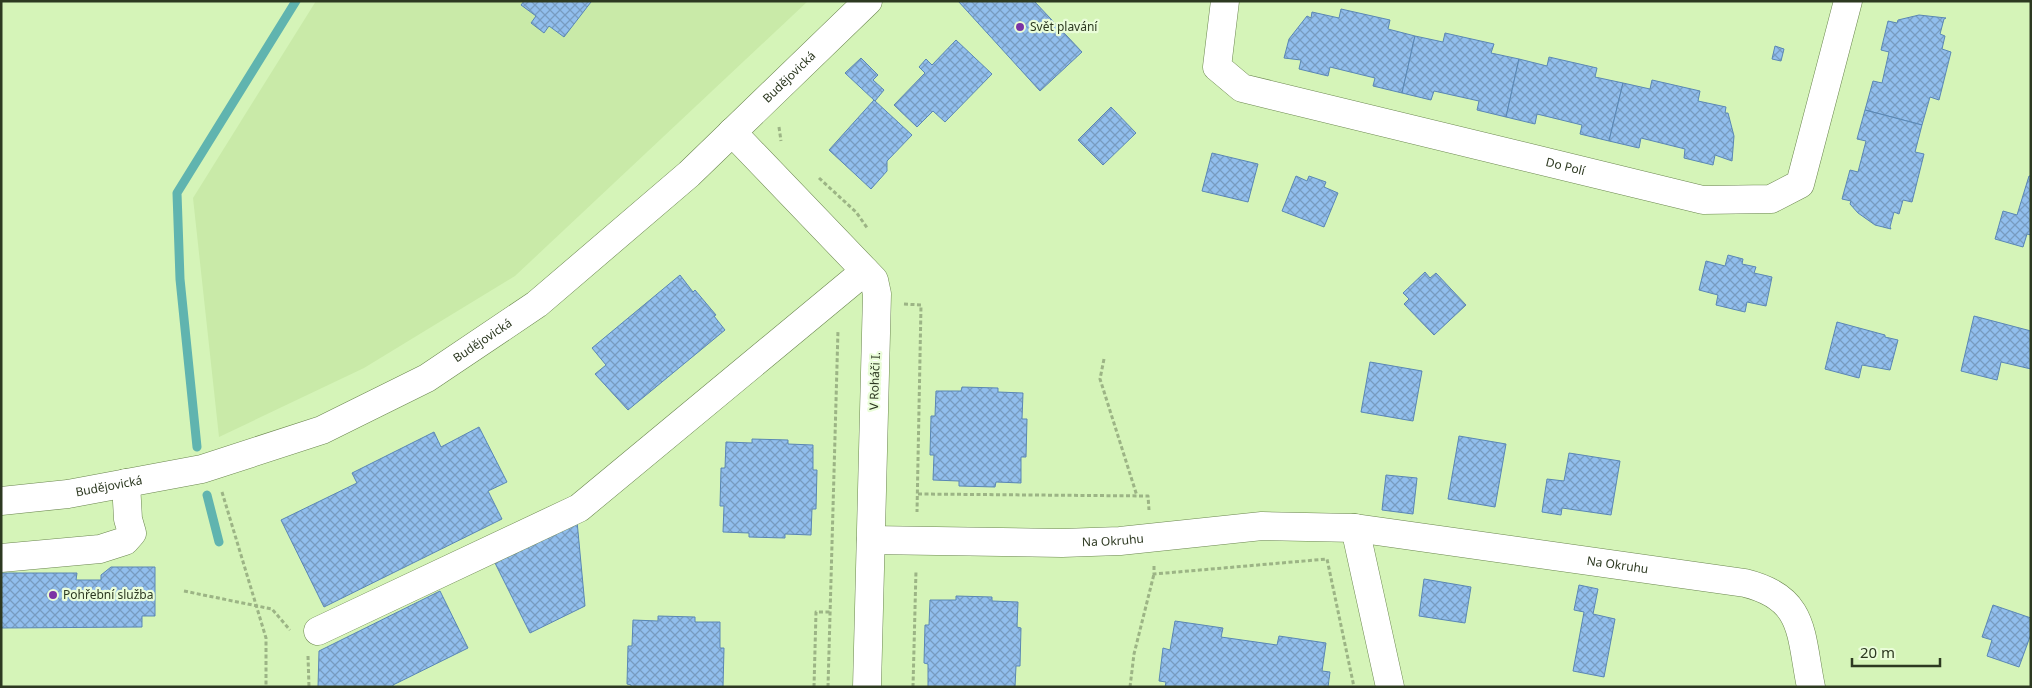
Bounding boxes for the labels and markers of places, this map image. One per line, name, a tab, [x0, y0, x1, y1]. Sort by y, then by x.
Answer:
place label: Svět plavání	[1030, 18, 1098, 35]
marker: Svět plavání	[1014, 21, 1026, 33]
place label: Pohřební služba	[63, 586, 153, 603]
marker: Pohřební služba	[47, 589, 59, 601]

